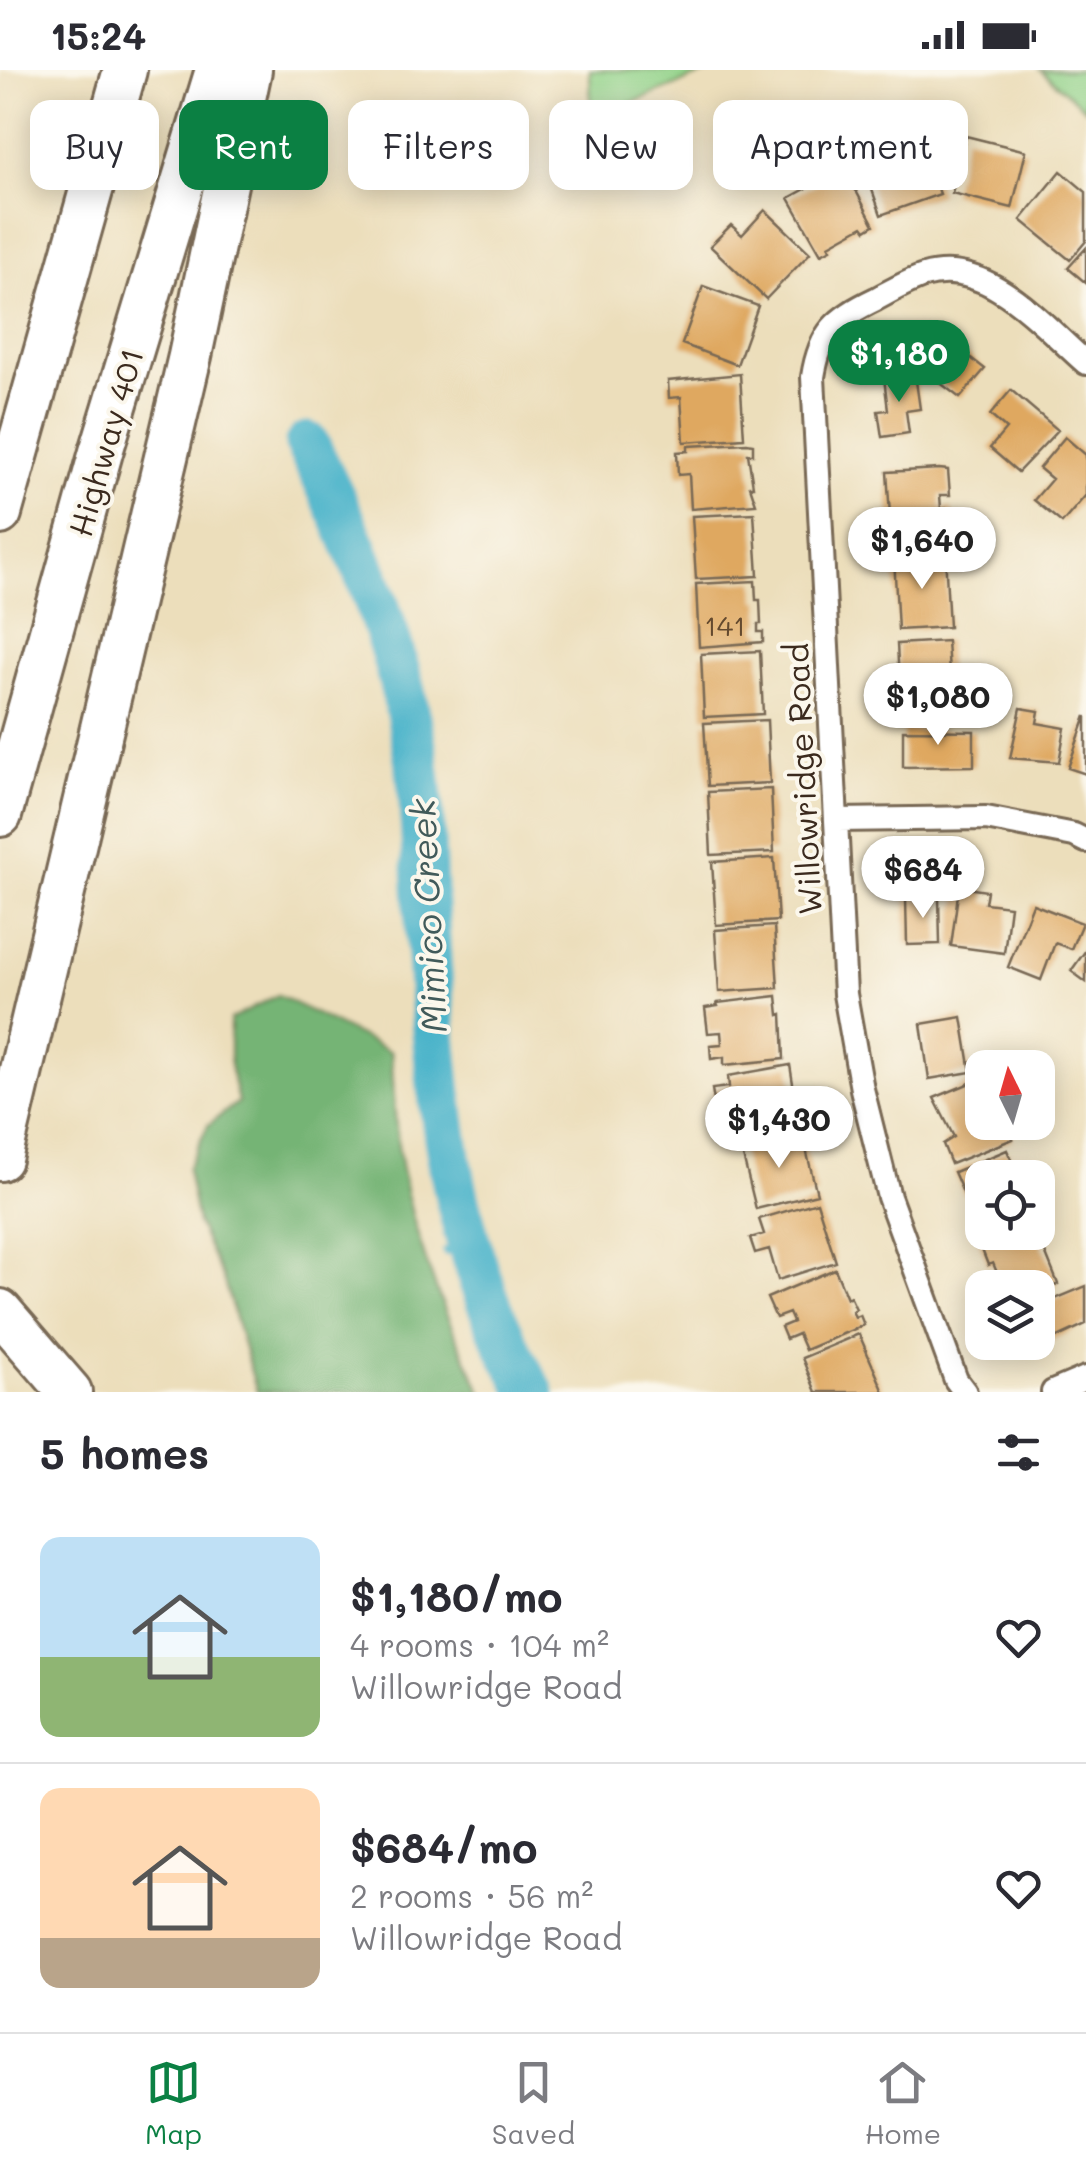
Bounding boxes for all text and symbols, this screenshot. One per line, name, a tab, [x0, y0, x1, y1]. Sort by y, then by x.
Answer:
text: 15:24	[50, 10, 146, 60]
chip: Buy	[30, 100, 159, 190]
chip: Rent	[179, 100, 328, 190]
chip: Filters	[348, 100, 529, 190]
chip: New	[549, 100, 693, 190]
chip: Apartment	[713, 100, 968, 190]
pin: $1,180	[818, 320, 980, 405]
text: $1,180	[850, 331, 948, 373]
street label: Highway 401	[58, 343, 153, 541]
pin: $1,640	[841, 507, 1003, 592]
text: $1,640	[870, 518, 974, 560]
house number: 141	[704, 607, 746, 643]
street label: Willowridge Road	[774, 642, 830, 916]
pin: $1,080	[857, 663, 1019, 748]
text: $1,080	[886, 674, 990, 716]
water label: Mimico Creek	[398, 796, 456, 1034]
pin: $684	[864, 836, 982, 921]
text: $684	[883, 847, 963, 889]
north arrow	[965, 1050, 1055, 1140]
map controls	[965, 1050, 1055, 1360]
pin: $1,430	[698, 1086, 860, 1171]
text: $1,430	[727, 1097, 831, 1139]
button: locate	[965, 1160, 1055, 1250]
button: layers	[965, 1270, 1055, 1360]
text: 5 homes	[40, 1425, 209, 1480]
icon: filters	[991, 1425, 1046, 1480]
text: $1,180/mo	[350, 1568, 562, 1623]
icon: home	[120, 1577, 240, 1697]
icon: heart	[991, 1610, 1046, 1665]
text: 4 rooms · 104 m²	[350, 1623, 609, 1665]
text: Willowridge Road	[350, 1665, 622, 1707]
text: $684/mo	[350, 1819, 537, 1874]
icon: home	[120, 1828, 240, 1948]
icon: heart	[991, 1861, 1046, 1916]
text: 2 rooms · 56 m²	[350, 1874, 593, 1916]
text: Willowridge Road	[350, 1916, 622, 1958]
tab: Map	[145, 2055, 202, 2151]
tab: Saved	[492, 2055, 575, 2151]
tab: Home	[865, 2055, 941, 2151]

